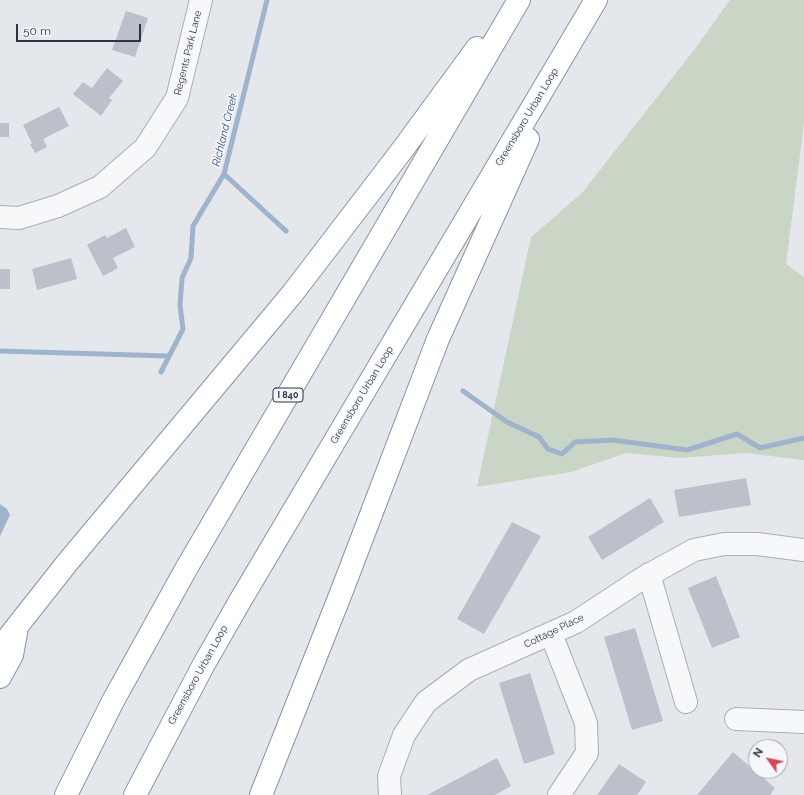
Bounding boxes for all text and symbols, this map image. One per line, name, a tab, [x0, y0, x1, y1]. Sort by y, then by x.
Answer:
street label: Regents Park Lane	[172, 9, 204, 97]
scale bar	[18, 16, 143, 42]
text: 50 m	[23, 24, 51, 38]
street label: Greensboro Urban Loop	[493, 66, 561, 168]
water label: Richland Creek	[210, 92, 240, 168]
street label: Greensboro Urban Loop	[328, 344, 396, 446]
road number: I 840	[273, 388, 303, 402]
street label: Cottage Place	[522, 611, 586, 651]
street label: Greensboro Urban Loop	[166, 623, 230, 727]
north arrow	[748, 739, 788, 779]
text: N	[751, 746, 766, 760]

